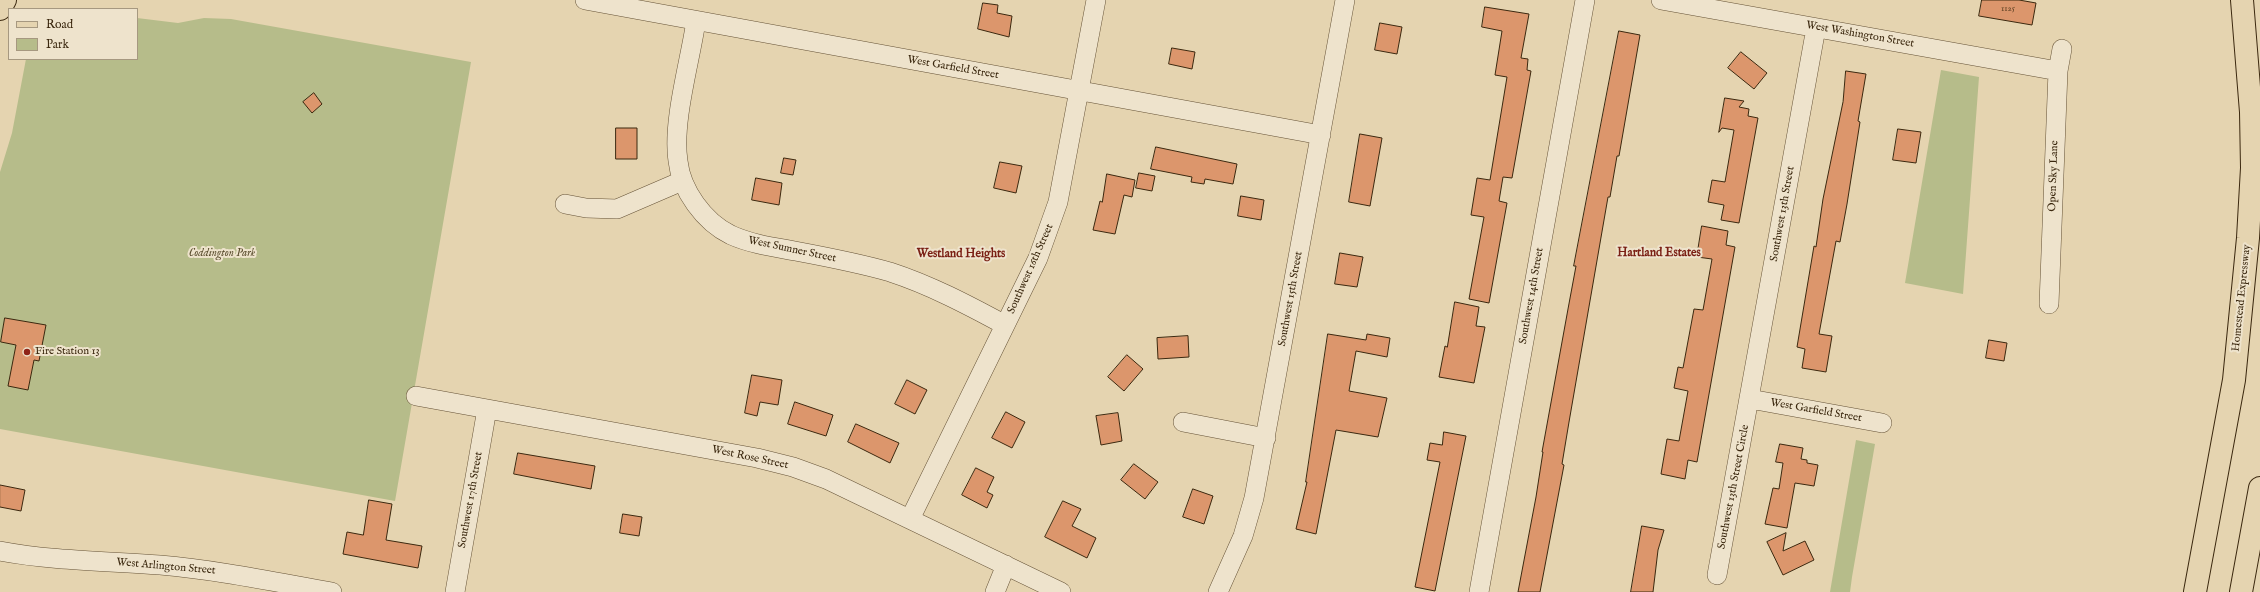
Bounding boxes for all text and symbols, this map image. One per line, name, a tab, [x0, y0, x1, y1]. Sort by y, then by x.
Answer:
house number: 1125	[2001, 4, 2015, 14]
legend	[8, 8, 138, 60]
text: Road	[46, 17, 73, 32]
street label: West Washington Street	[1805, 19, 1915, 51]
text: Park	[46, 37, 69, 52]
street label: West Garfield Street	[906, 53, 1000, 83]
street label: Open Sky Lane	[2046, 140, 2062, 212]
street label: Southwest 13th Street	[1768, 165, 1798, 263]
street label: Southwest 16th Street	[1005, 222, 1057, 316]
street label: West Sumner Street	[747, 234, 837, 266]
street label: Homestead Expressway	[2230, 244, 2254, 352]
park label: Coddington Park	[189, 247, 255, 261]
street label: Southwest 14th Street	[1517, 247, 1547, 345]
district label: Hartland Estates	[1617, 247, 1701, 261]
district label: Westland Heights	[917, 248, 1005, 262]
street label: Southwest 15th Street	[1276, 250, 1306, 348]
place label: Fire Station 13	[35, 345, 100, 359]
marker: Fire Station 13	[22, 347, 32, 357]
street label: West Garfield Street	[1769, 396, 1863, 426]
street label: Southwest 13th Street Circle	[1715, 424, 1753, 550]
street label: West Rose Street	[711, 443, 789, 473]
street label: Southwest 17th Street	[456, 451, 486, 549]
street label: West Arlington Street	[116, 556, 216, 578]

